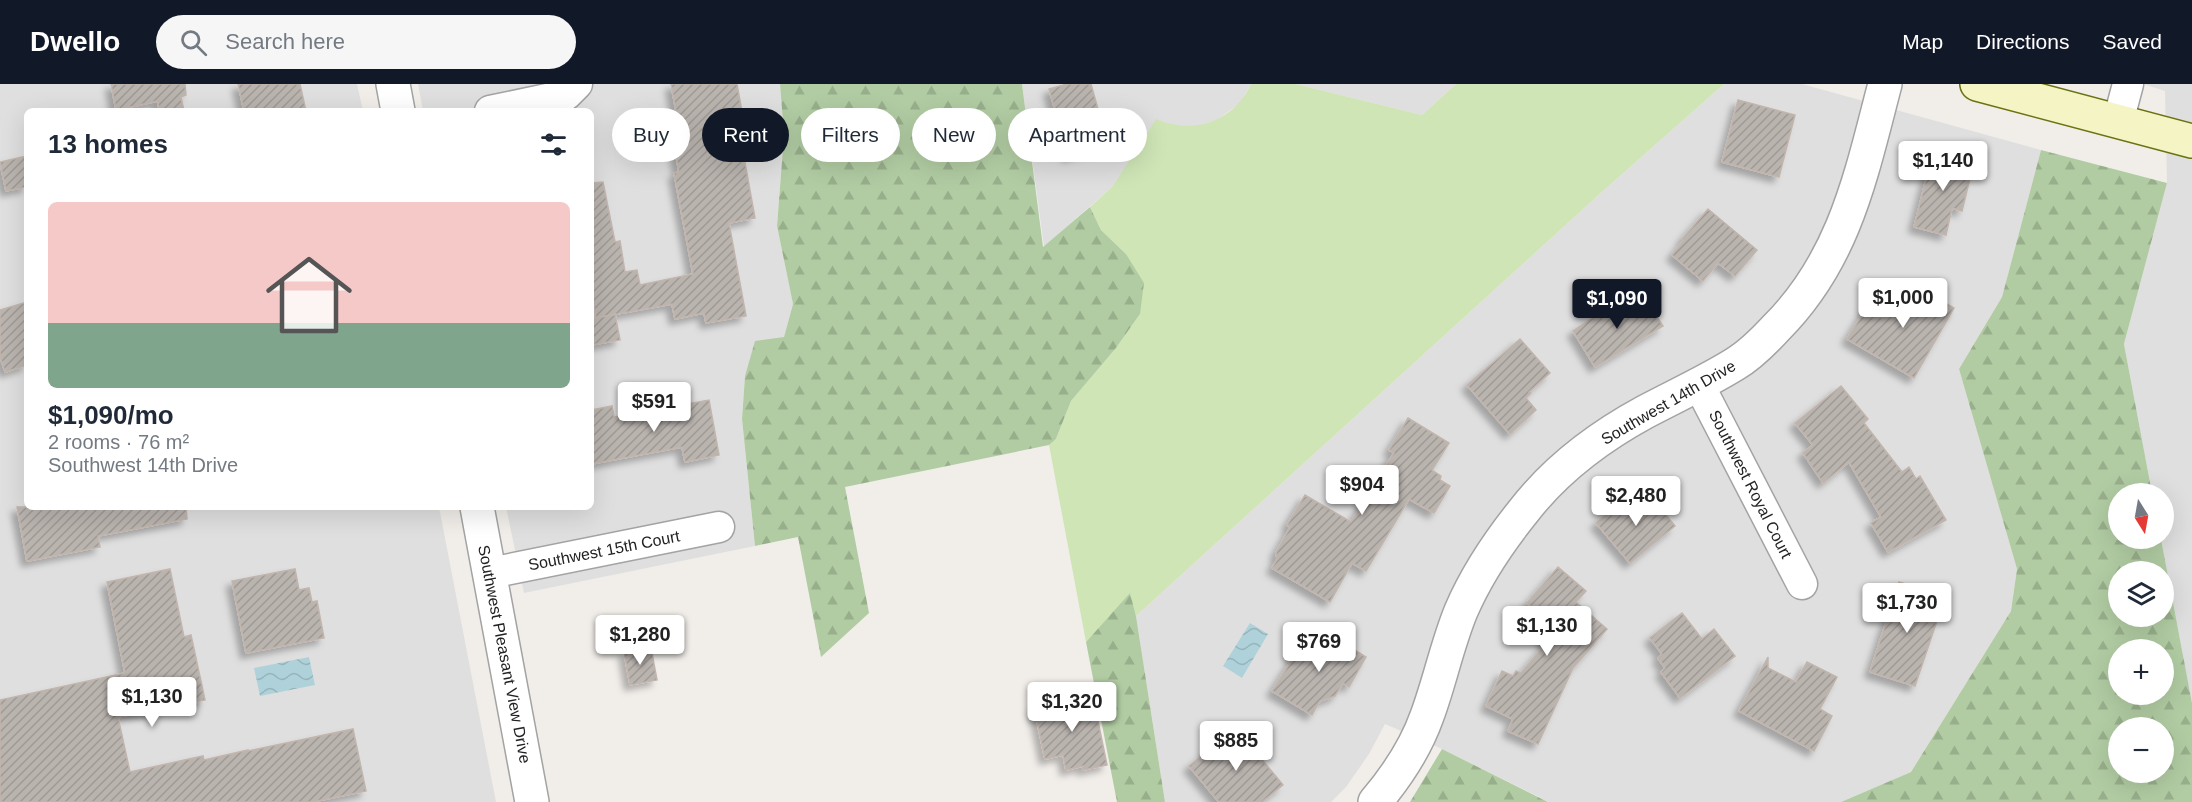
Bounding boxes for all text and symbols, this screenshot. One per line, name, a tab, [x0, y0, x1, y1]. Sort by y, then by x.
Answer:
search box	[156, 15, 576, 69]
text: Dwello	[30, 26, 120, 57]
icon: search	[177, 26, 210, 59]
text: Search here	[225, 29, 345, 54]
text: Map	[1902, 30, 1943, 53]
text: Directions	[1976, 30, 2069, 53]
text: Saved	[2102, 30, 2162, 53]
chip: Buy	[612, 108, 690, 162]
chip: Rent	[702, 108, 789, 162]
chip: Filters	[801, 108, 900, 162]
chip: New	[912, 108, 996, 162]
chip: Apartment	[1008, 108, 1147, 162]
icon: filters	[537, 128, 570, 161]
text: 13 homes	[48, 129, 168, 159]
pin: $1,140	[1894, 141, 1992, 192]
text: $1,140	[1912, 149, 1974, 171]
icon: home	[255, 241, 363, 349]
pin: $1,000	[1854, 278, 1952, 329]
pin: $1,090	[1568, 279, 1666, 330]
text: $1,000	[1872, 286, 1934, 308]
text: $1,090	[1586, 287, 1648, 309]
street label: Southwest 14th Drive	[1598, 357, 1738, 448]
pin: $591	[618, 382, 690, 433]
text: $591	[632, 390, 676, 412]
text: $1,090/mo	[48, 400, 174, 430]
street label: Southwest Royal Court	[1706, 407, 1796, 561]
text: 2 rooms · 76 m²	[48, 431, 189, 453]
text: Southwest 14th Drive	[48, 454, 238, 476]
pin: $904	[1326, 465, 1398, 516]
text: $904	[1340, 473, 1384, 495]
pin: $2,480	[1587, 476, 1685, 527]
north arrow	[2108, 483, 2174, 549]
map controls	[2108, 483, 2174, 783]
text: $2,480	[1605, 484, 1667, 506]
street label: Southwest 15th Court	[527, 527, 682, 574]
street label: Southwest Pleasant View Drive	[475, 543, 534, 765]
button: layers	[2108, 561, 2174, 627]
pin: $1,730	[1858, 583, 1956, 634]
text: $1,730	[1876, 591, 1938, 613]
pin: $1,130	[1498, 606, 1596, 657]
text: $1,130	[1516, 614, 1578, 636]
pin: $1,280	[591, 615, 689, 666]
pin: $769	[1283, 622, 1355, 673]
text: $1,280	[609, 623, 671, 645]
text: $769	[1297, 630, 1341, 652]
button: +	[2108, 639, 2174, 705]
pin: $1,130	[103, 677, 201, 728]
pin: $1,320	[1023, 682, 1121, 733]
text: $1,130	[121, 685, 183, 707]
text: $1,320	[1041, 690, 1103, 712]
button: −	[2108, 717, 2174, 783]
pin: $885	[1200, 721, 1272, 772]
text: $885	[1214, 729, 1258, 751]

